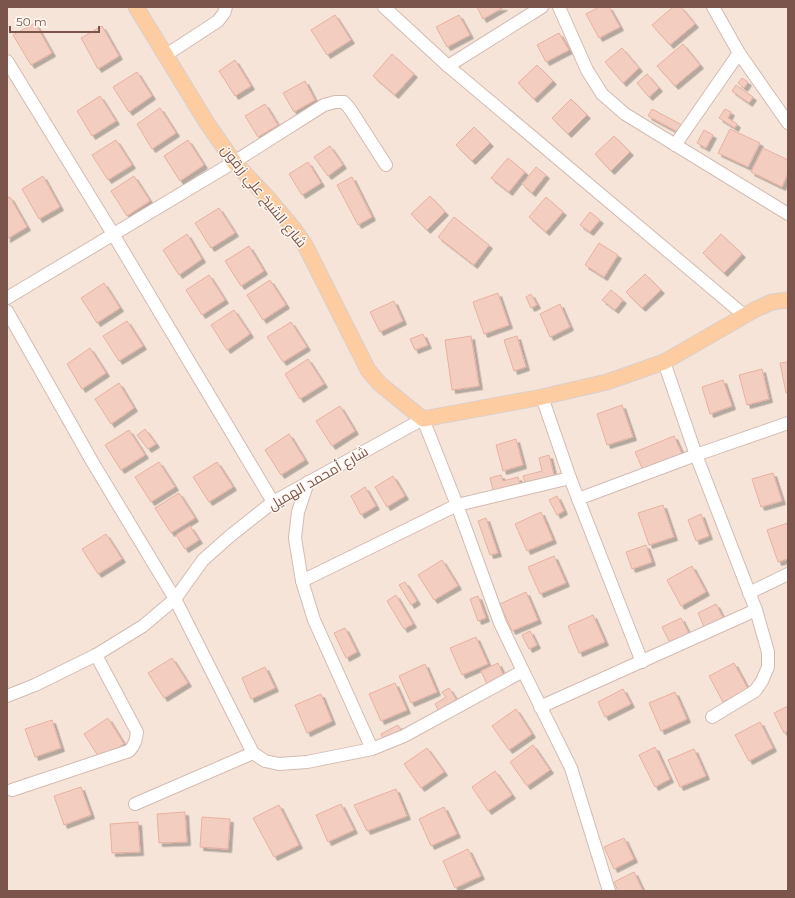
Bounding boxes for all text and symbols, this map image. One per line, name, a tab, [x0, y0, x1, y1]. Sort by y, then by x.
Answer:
scale bar	[10, 8, 99, 34]
text: 50 m	[16, 14, 47, 29]
street label: شارع الشيخ علي زرقون	[215, 141, 311, 253]
street label: شارع أمحمد الهميل	[265, 442, 371, 514]

